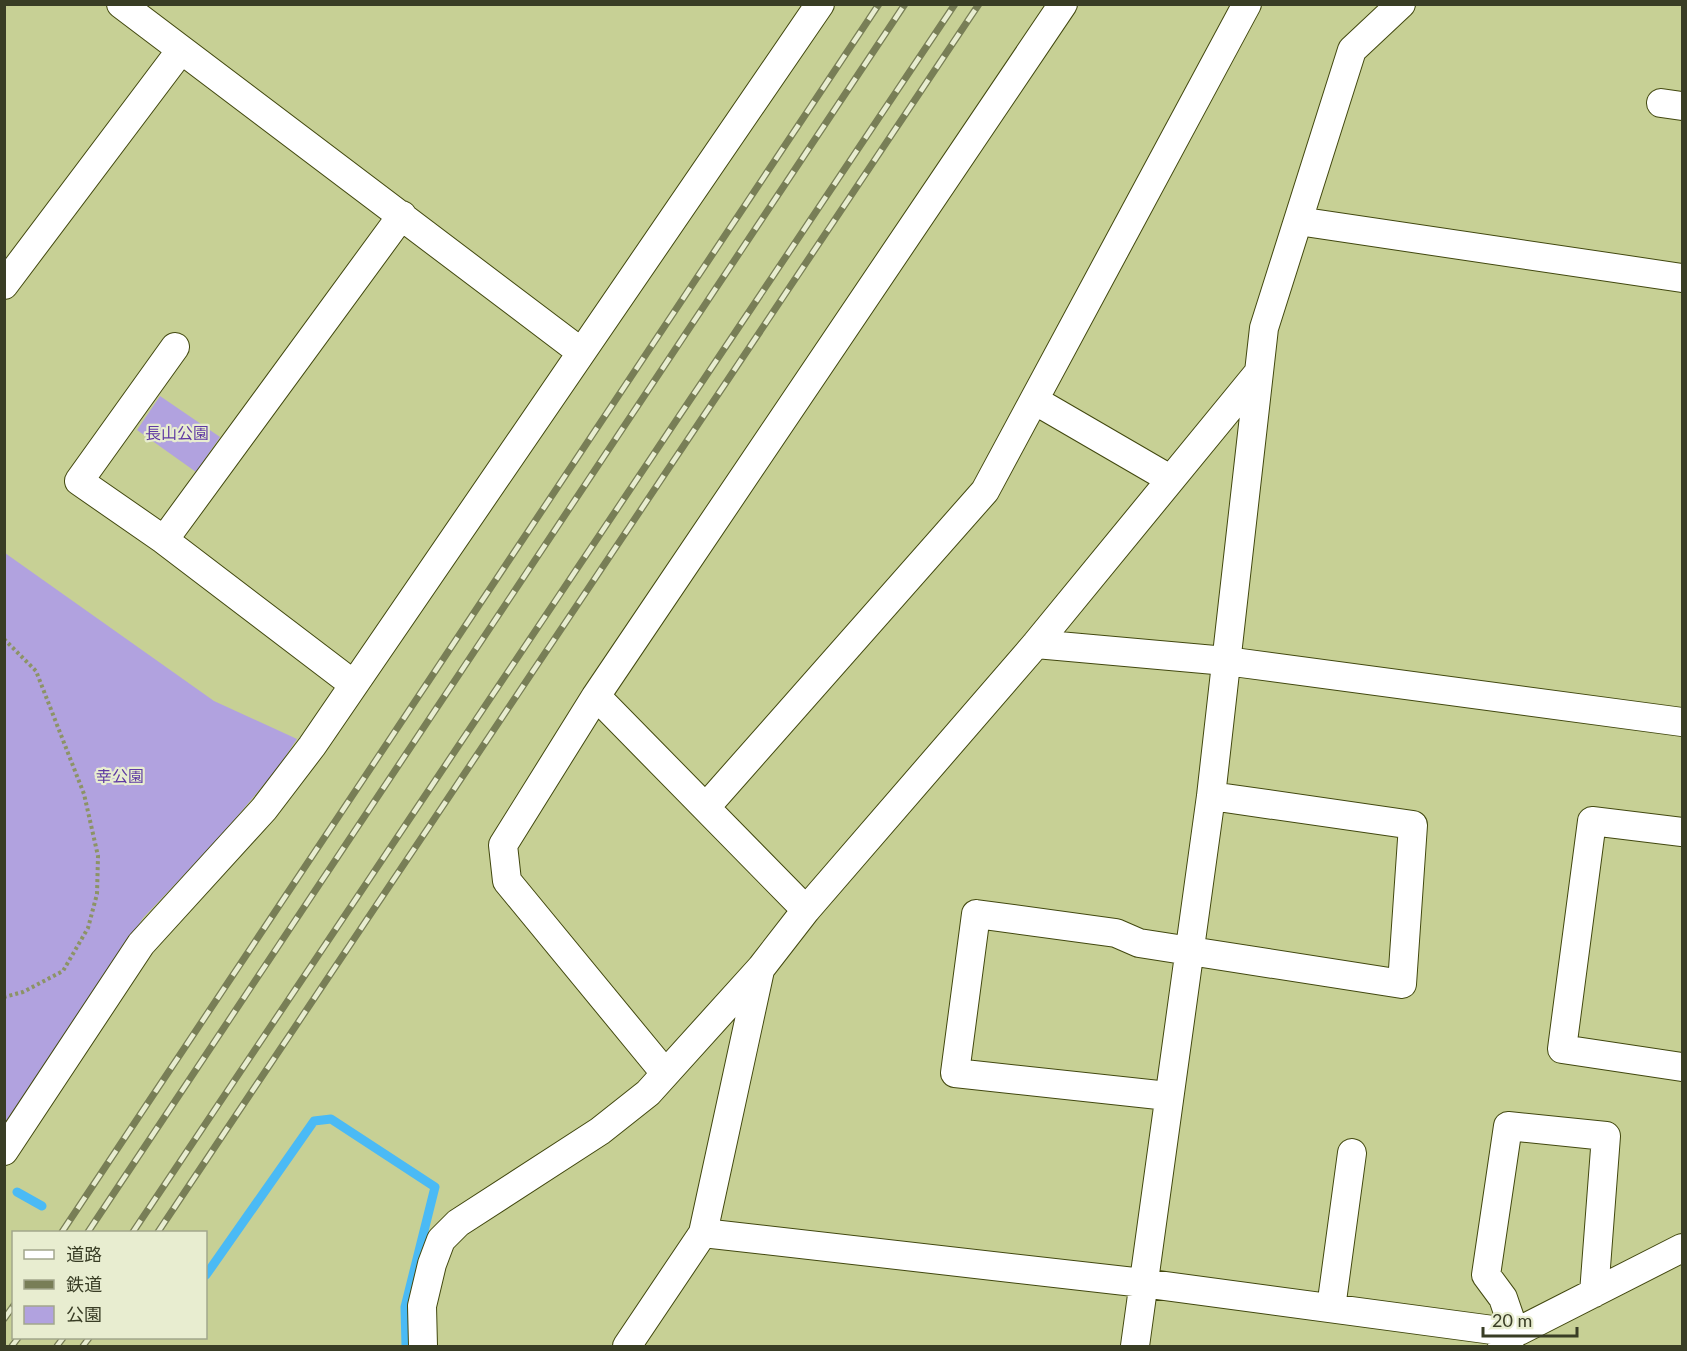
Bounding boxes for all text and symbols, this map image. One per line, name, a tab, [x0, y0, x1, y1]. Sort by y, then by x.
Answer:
park label: 長山公園	[145, 423, 209, 442]
park label: 幸公園	[96, 766, 144, 785]
legend	[12, 1231, 207, 1339]
text: 道路	[66, 1243, 102, 1265]
text: 鉄道	[66, 1273, 102, 1295]
scale bar	[1483, 1300, 1578, 1338]
text: 公園	[66, 1303, 102, 1325]
text: 20 m	[1492, 1309, 1532, 1331]

